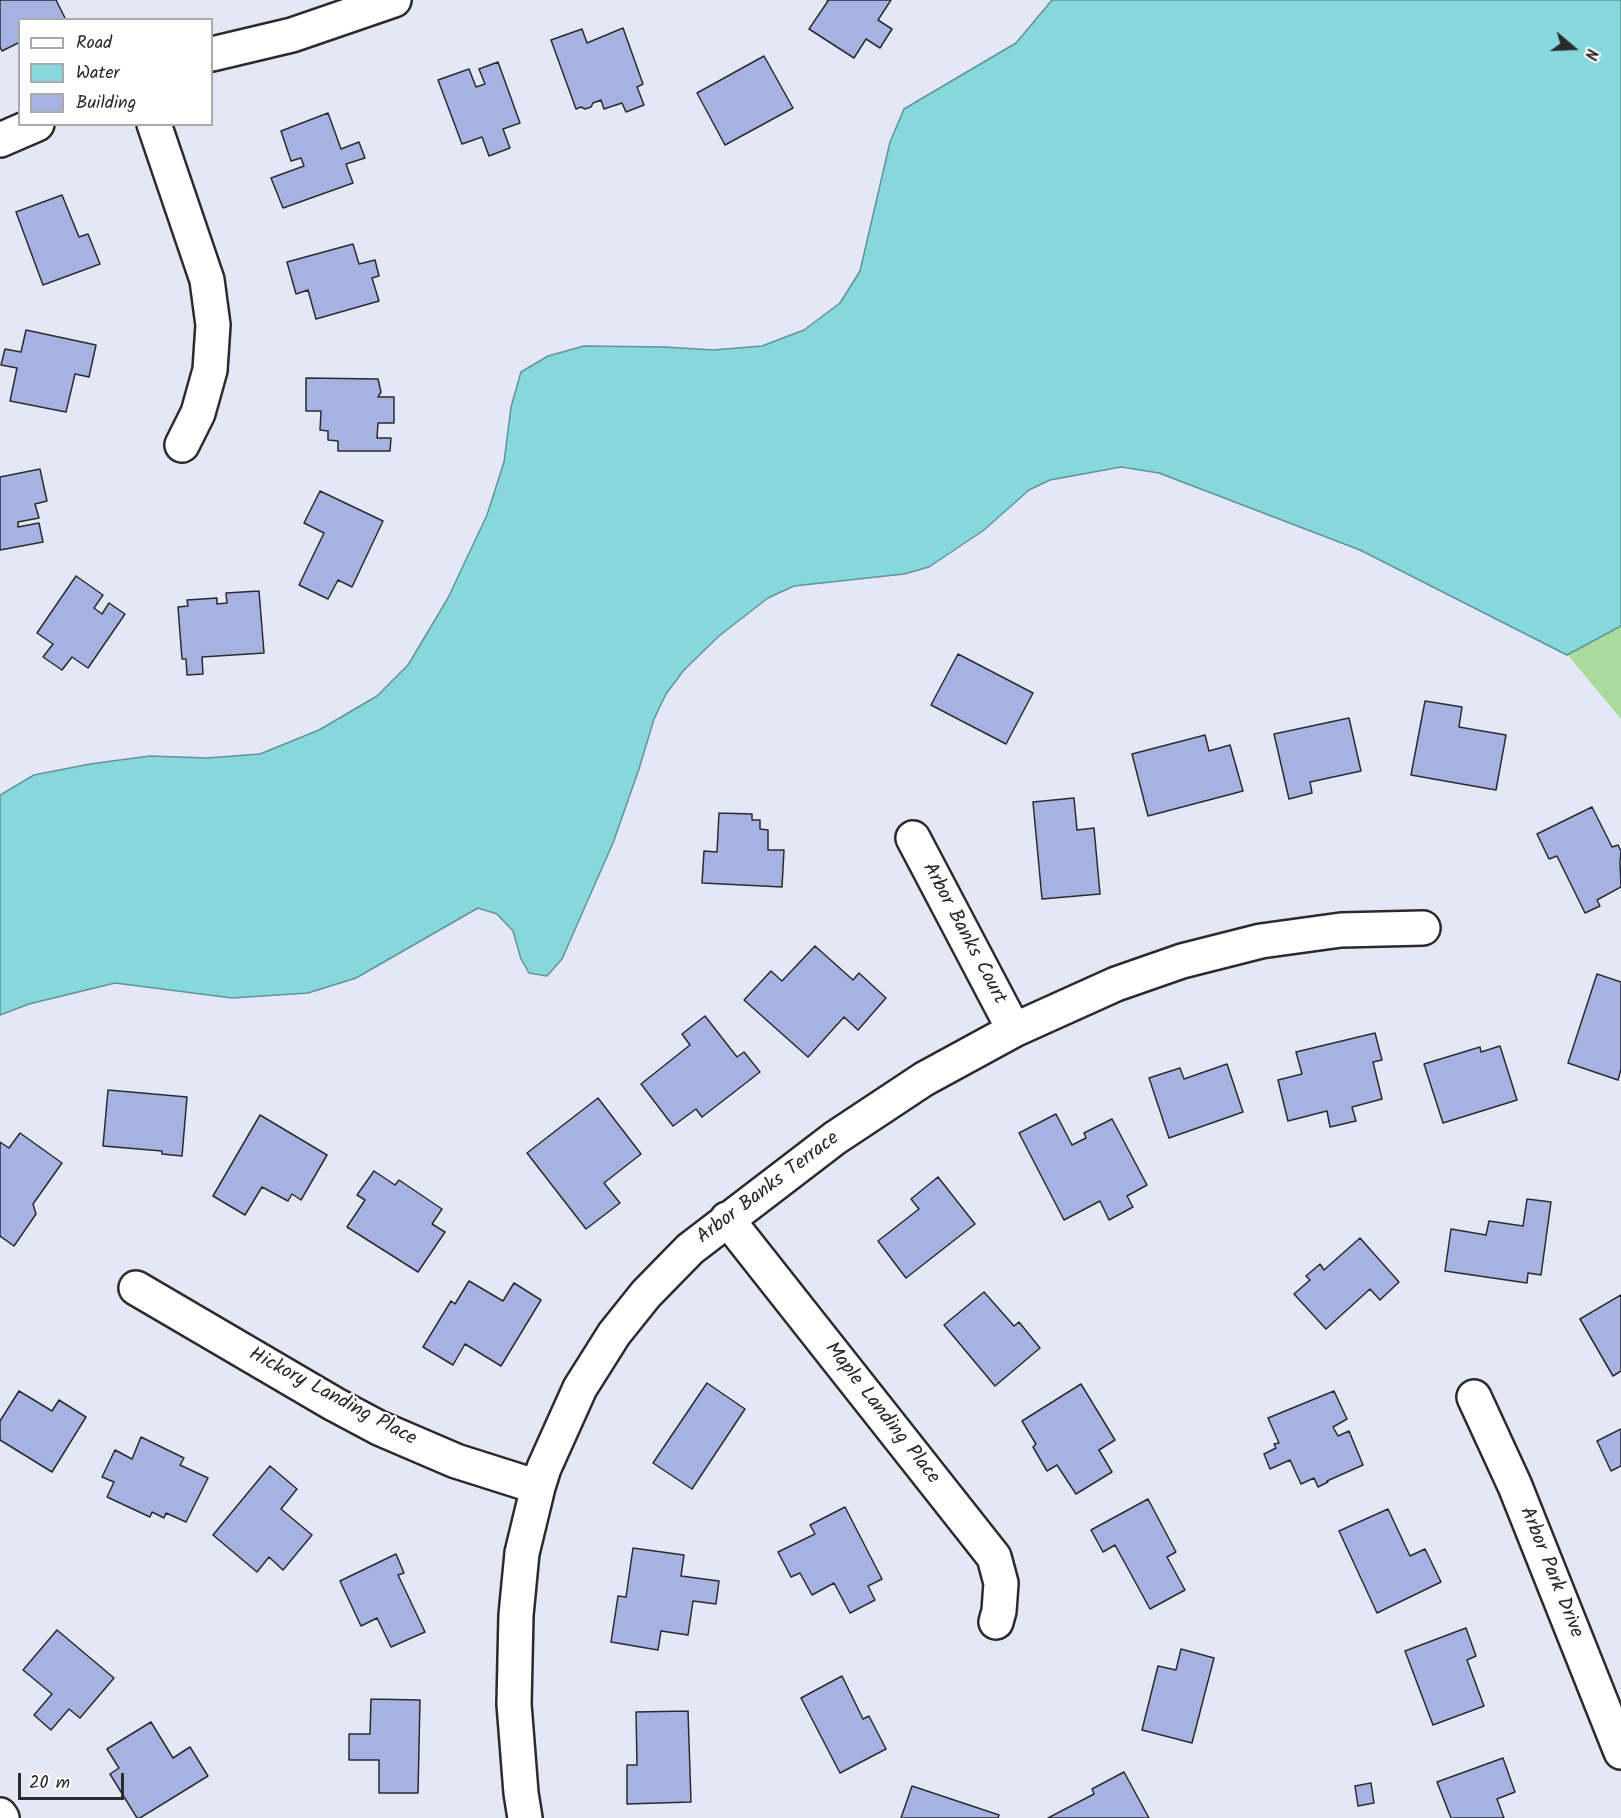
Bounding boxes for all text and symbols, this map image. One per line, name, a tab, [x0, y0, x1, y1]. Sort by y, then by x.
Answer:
legend	[18, 18, 213, 126]
north arrow	[1543, 18, 1603, 78]
text: Road	[76, 29, 112, 58]
text: N	[1577, 45, 1604, 63]
text: Water	[76, 59, 120, 88]
text: Building	[76, 89, 136, 118]
street label: Arbor Banks Court	[916, 859, 1010, 1009]
street label: Arbor Banks Terrace	[693, 1128, 845, 1250]
street label: Maple Landing Place	[818, 1338, 944, 1490]
street label: Hickory Landing Place	[244, 1344, 420, 1452]
street label: Arbor Park Drive	[1513, 1504, 1587, 1642]
scale bar	[21, 1761, 128, 1799]
text: 20 m	[29, 1769, 70, 1798]

